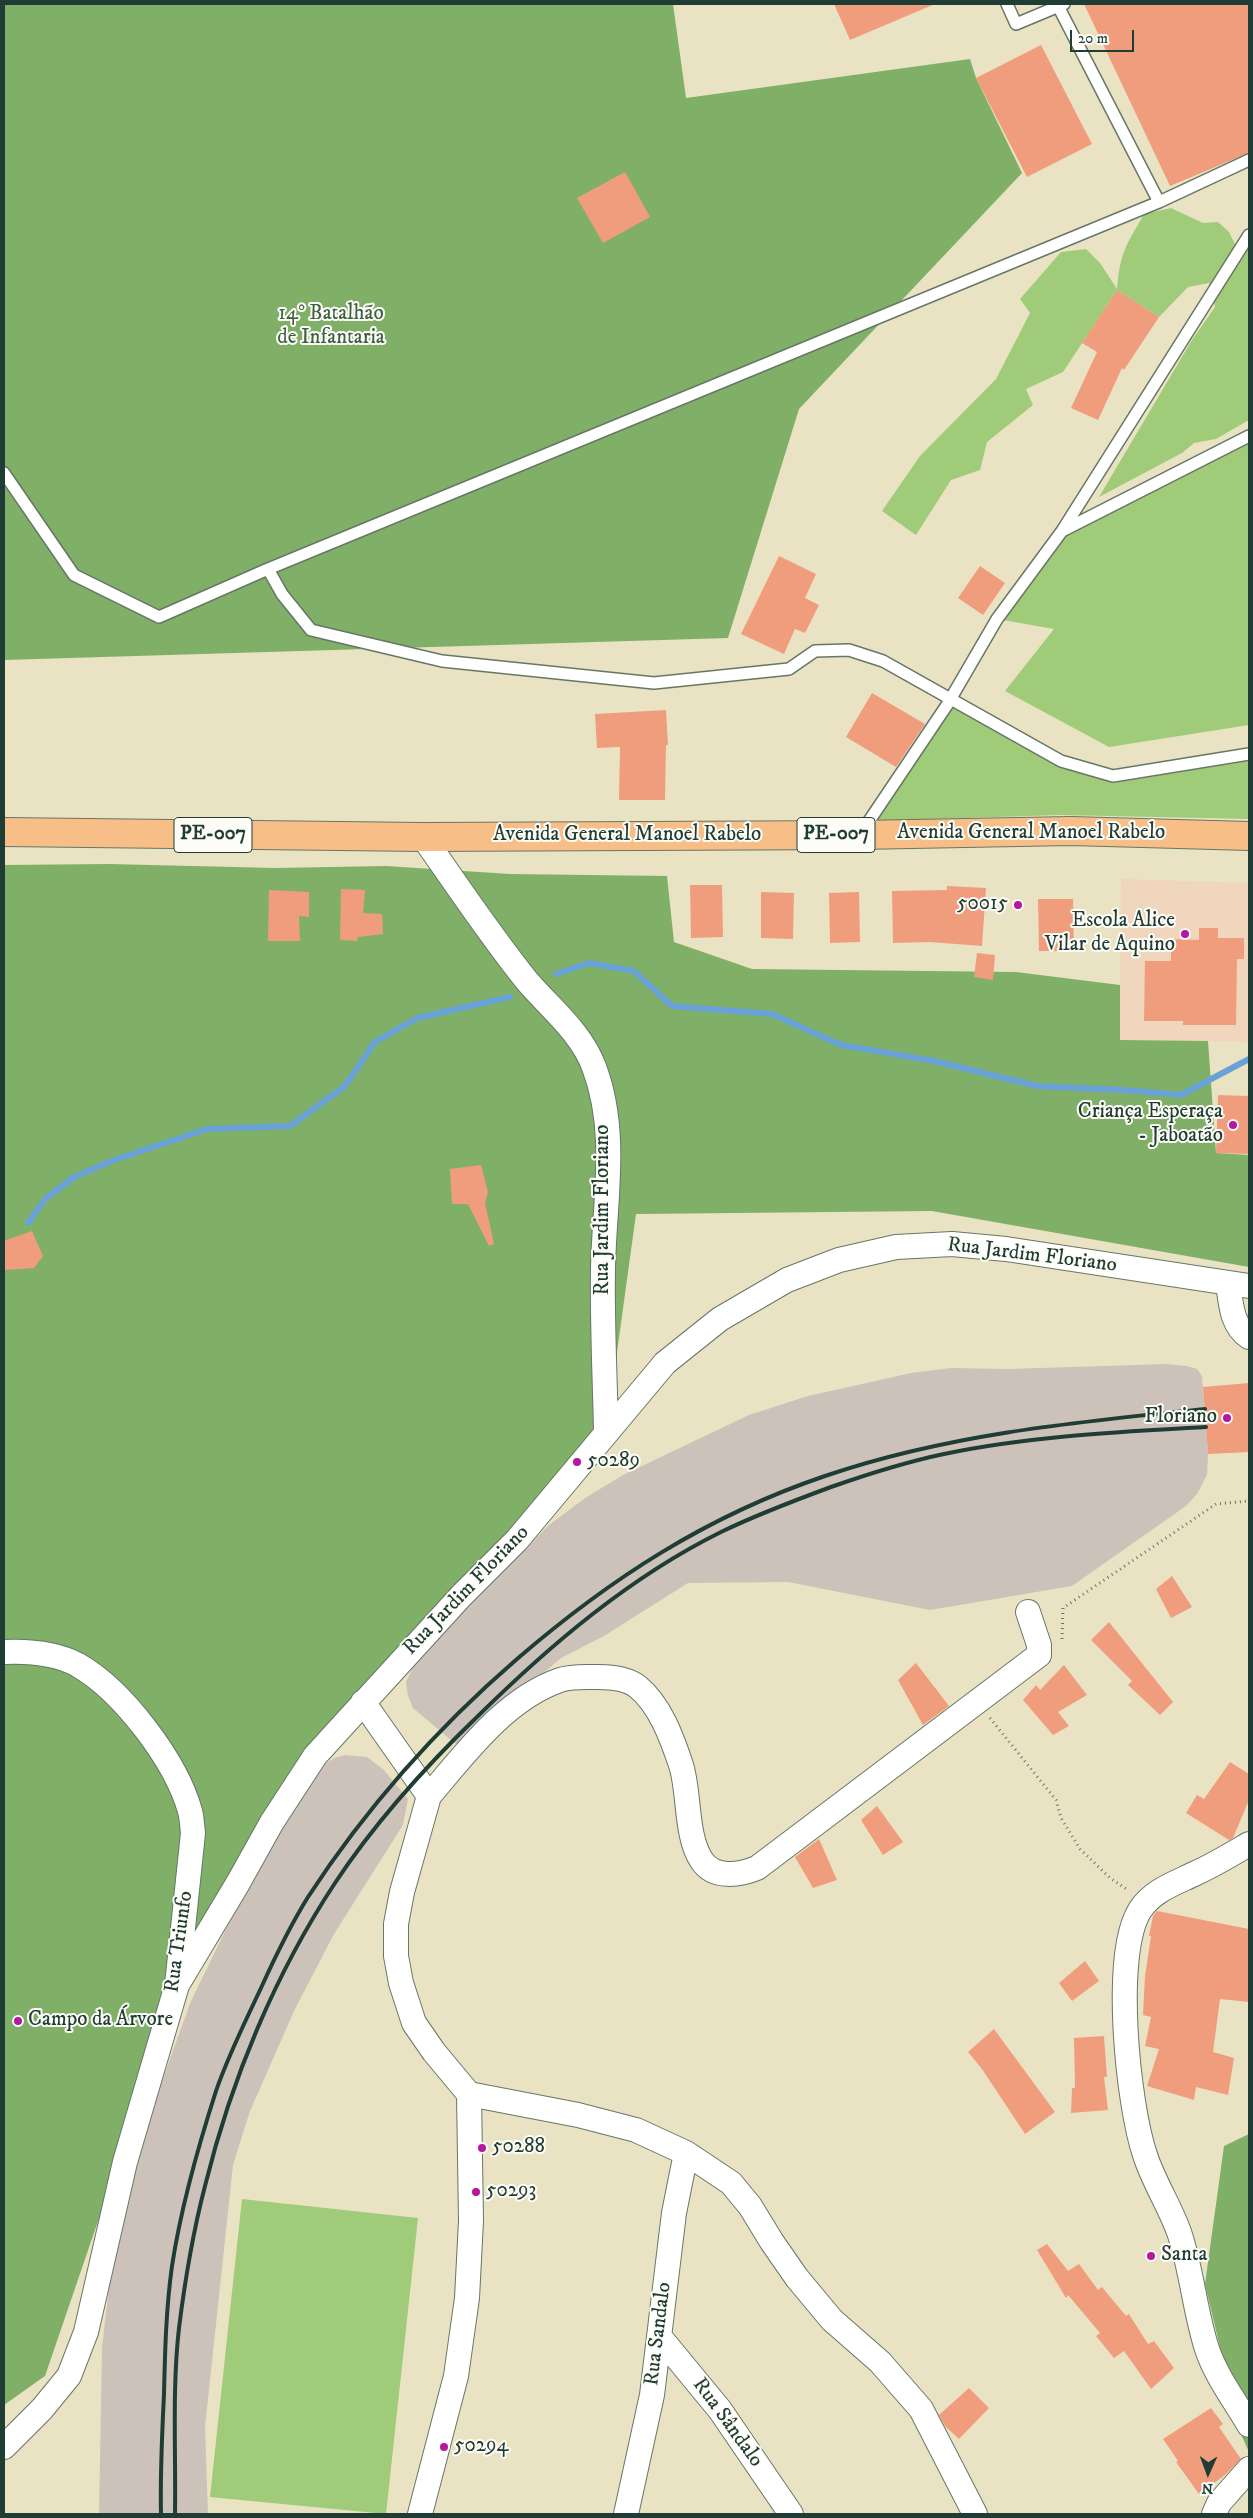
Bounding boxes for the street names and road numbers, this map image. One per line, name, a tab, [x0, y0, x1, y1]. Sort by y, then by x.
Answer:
road number: PE-007	[174, 818, 252, 852]
road number: PE-007	[797, 818, 875, 852]
street label: Avenida General Manoel Rabelo	[897, 821, 1165, 847]
street label: Avenida General Manoel Rabelo	[493, 823, 761, 849]
street label: Rua Jardim Floriano	[591, 1125, 617, 1295]
street label: Rua Jardim Floriano	[946, 1233, 1118, 1279]
street label: Rua Jardim Floriano	[399, 1521, 535, 1661]
street label: Rua Triunfo	[160, 1890, 200, 1994]
street label: Rua Sandalo	[640, 2281, 678, 2387]
street label: Rua Sândalo	[686, 2373, 768, 2473]

